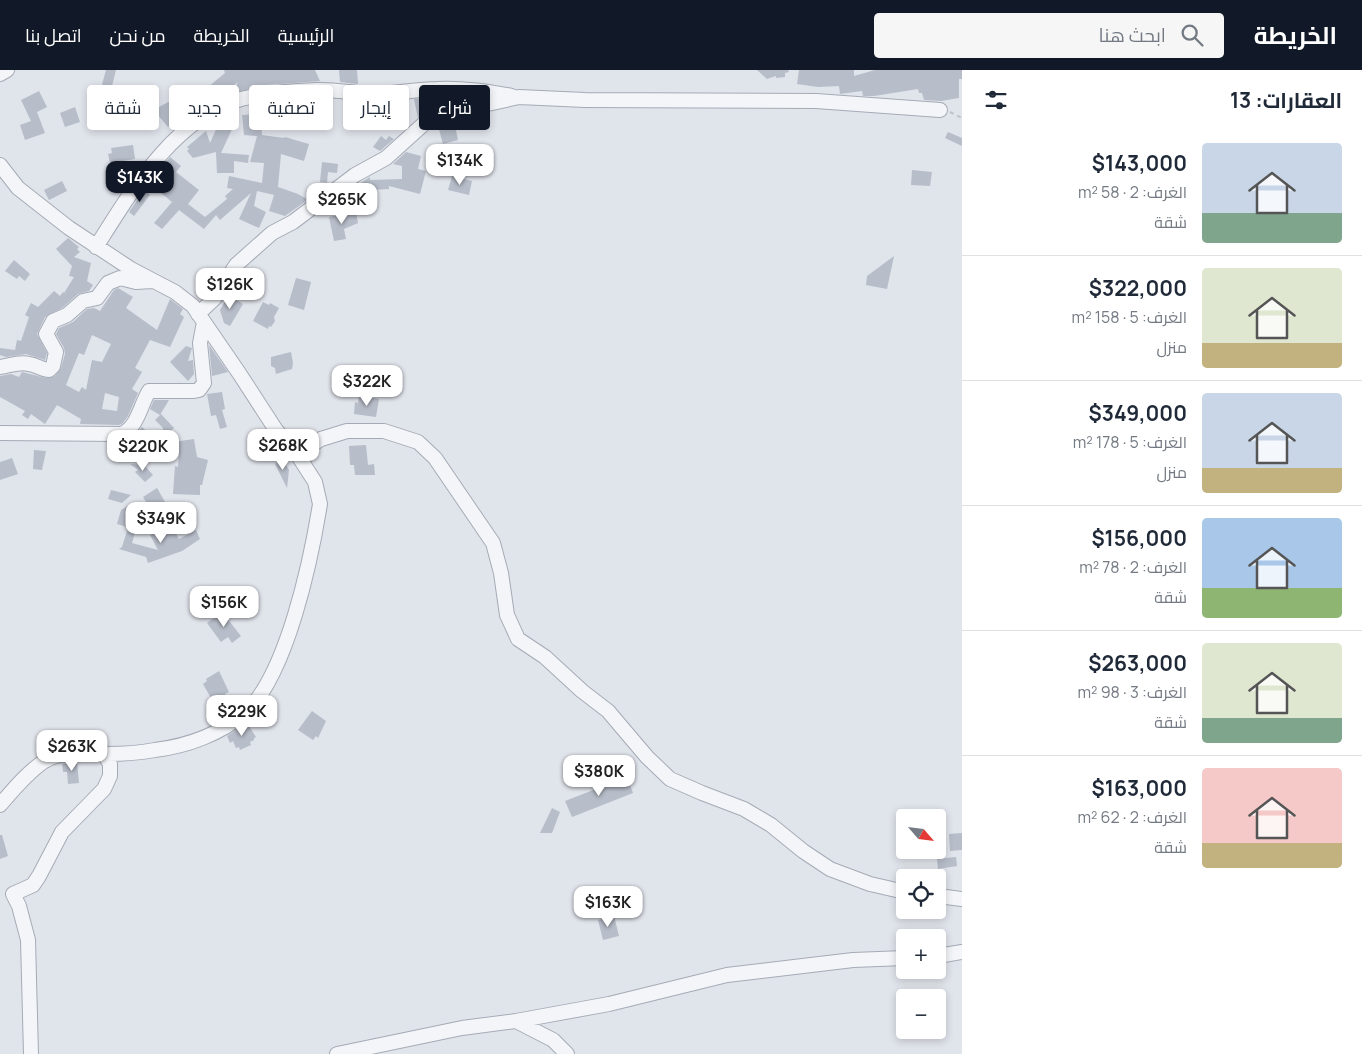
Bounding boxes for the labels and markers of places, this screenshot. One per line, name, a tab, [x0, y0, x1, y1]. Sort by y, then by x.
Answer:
pin: $134K	[425, 144, 495, 186]
pin: $143K	[105, 160, 175, 203]
pin: $265K	[307, 182, 377, 225]
pin: $126K	[195, 268, 265, 310]
pin: $322K	[332, 364, 402, 407]
pin: $268K	[248, 428, 318, 471]
pin: $220K	[108, 430, 178, 472]
pin: $349K	[126, 502, 196, 544]
pin: $156K	[189, 586, 259, 628]
pin: $229K	[207, 694, 277, 737]
pin: $263K	[37, 730, 107, 772]
pin: $380K	[564, 754, 634, 797]
pin: $163K	[573, 886, 643, 928]

